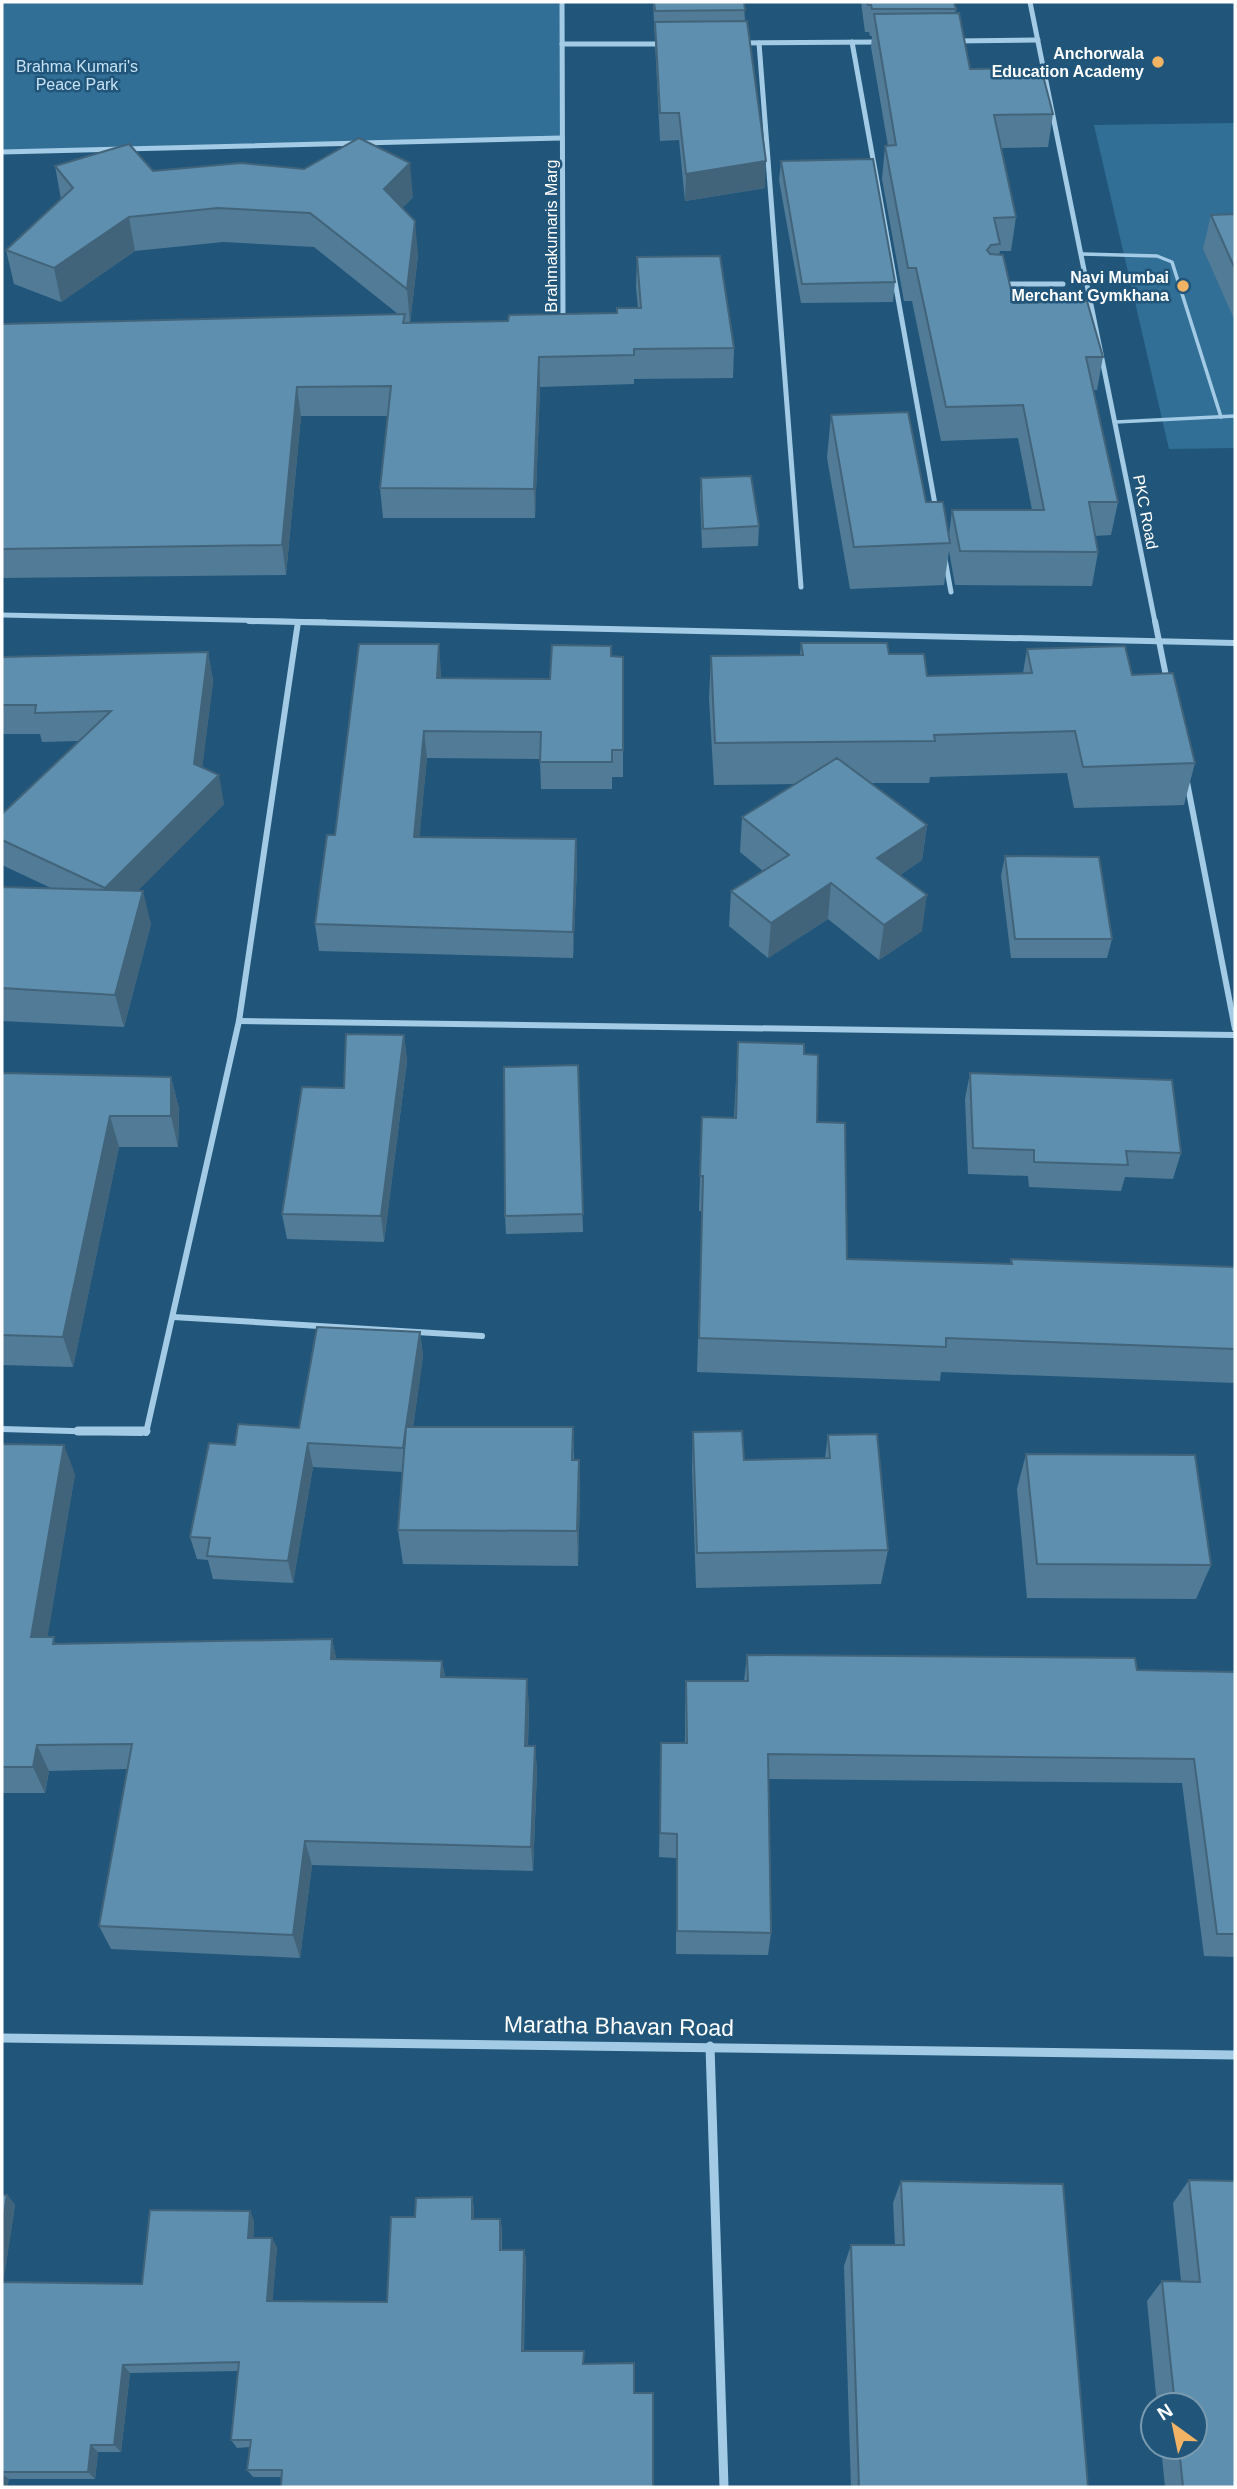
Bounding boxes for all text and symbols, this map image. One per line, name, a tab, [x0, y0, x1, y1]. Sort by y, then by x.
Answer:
place label: Anchorwala Education Academy	[992, 45, 1144, 80]
marker: Anchorwala Education Academy	[1150, 54, 1166, 70]
park label: Brahma Kumari's Peace Park	[16, 58, 138, 93]
street label: Brahmakumaris Marg	[543, 160, 560, 312]
place label: Navi Mumbai Merchant Gymkhana	[1012, 269, 1169, 304]
marker: Navi Mumbai Merchant Gymkhana	[1175, 278, 1191, 294]
street label: PKC Road	[1130, 473, 1161, 551]
street label: Maratha Bhavan Road	[504, 2011, 734, 2041]
north arrow	[1139, 2391, 1209, 2461]
text: N	[1154, 2400, 1176, 2425]

